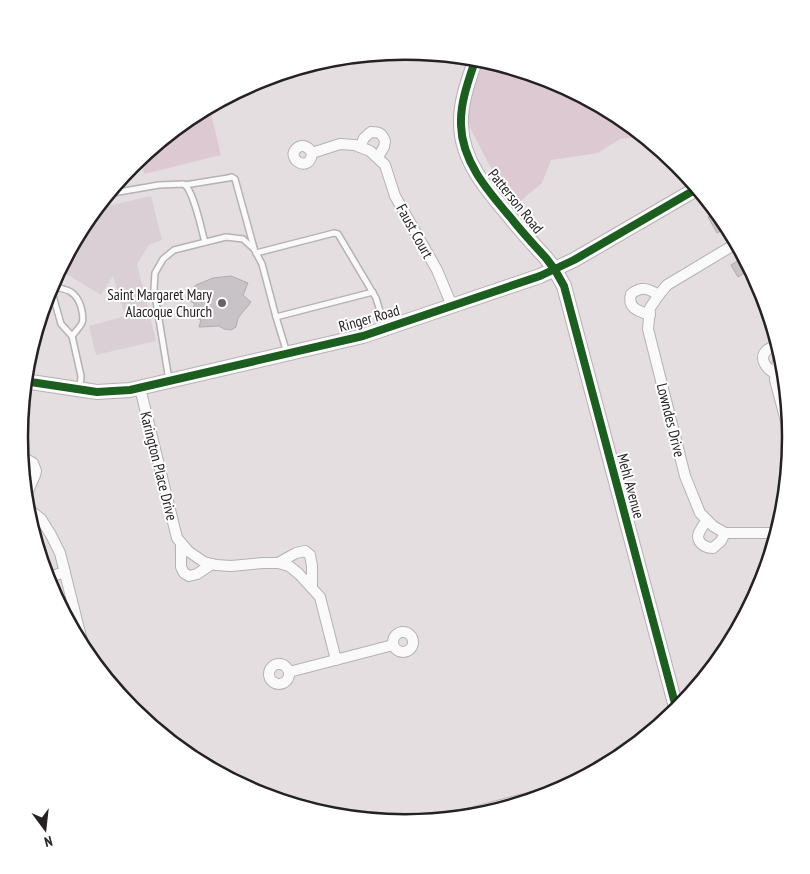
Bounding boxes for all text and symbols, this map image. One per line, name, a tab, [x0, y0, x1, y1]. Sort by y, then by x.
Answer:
street label: Patterson Road	[484, 165, 548, 237]
street label: Faust Court	[392, 201, 438, 261]
place label: Saint Margaret Mary Alacoque Church	[107, 285, 212, 321]
marker: Saint Margaret Mary Alacoque Church	[216, 297, 228, 309]
street label: Ringer Road	[336, 300, 402, 336]
street label: Lowndes Drive	[653, 381, 689, 459]
street label: Karington Place Drive	[136, 409, 182, 523]
street label: Mehl Avenue	[613, 451, 649, 521]
north arrow	[20, 804, 70, 854]
text: N	[42, 832, 54, 851]

